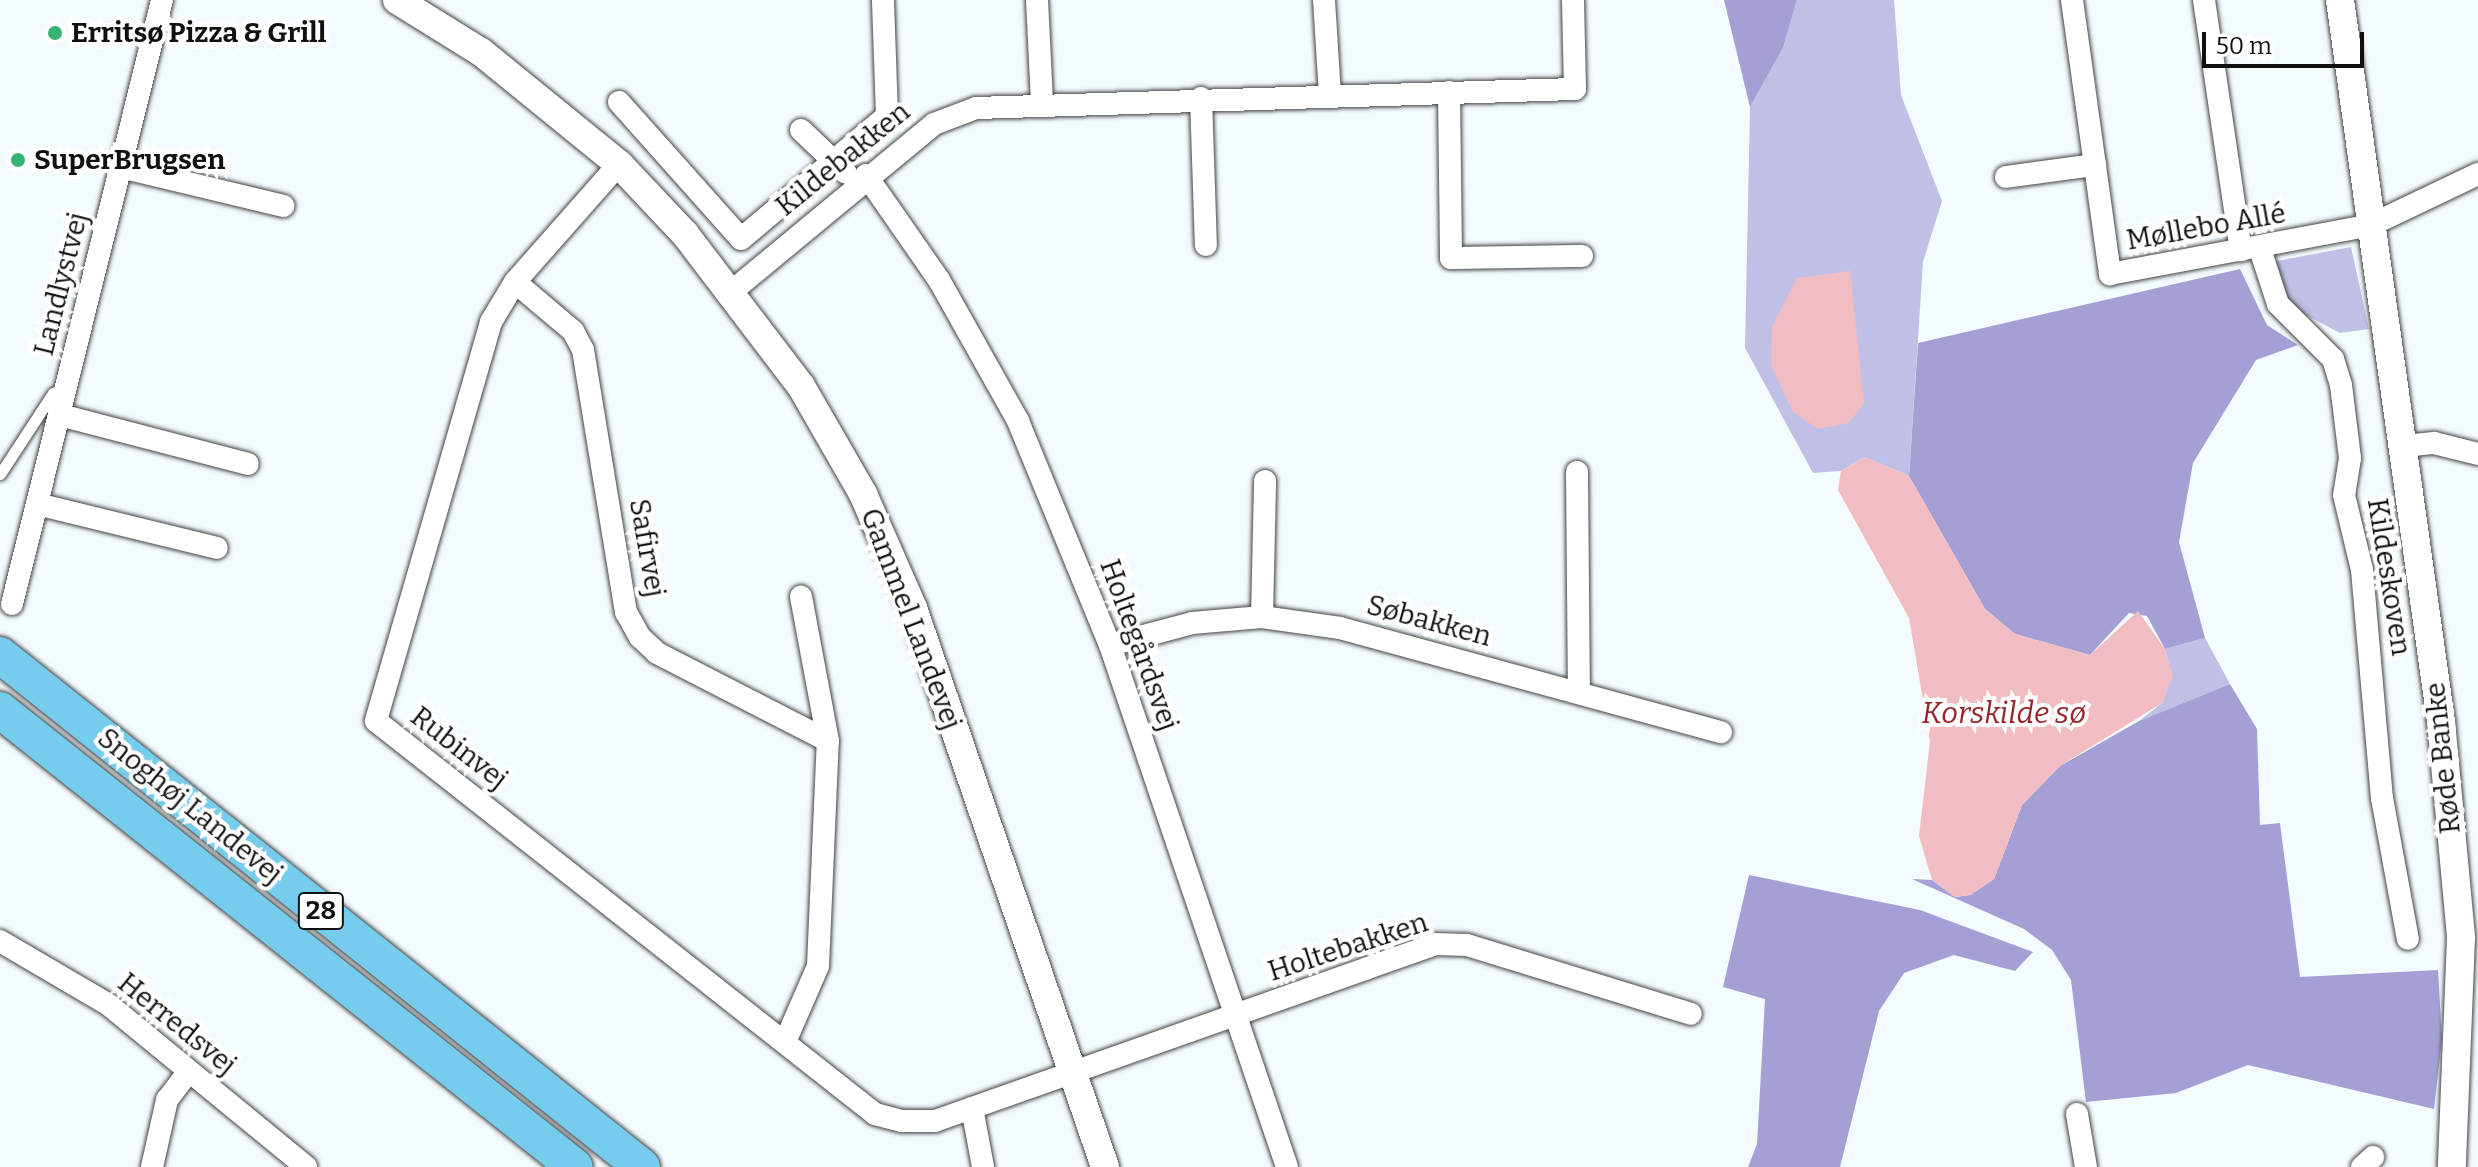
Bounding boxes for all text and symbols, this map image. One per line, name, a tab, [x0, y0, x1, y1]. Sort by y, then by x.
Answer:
place label: Erritsø Pizza & Grill	[71, 16, 326, 50]
scale bar	[2206, 16, 2368, 66]
marker: Erritsø Pizza & Grill	[46, 24, 64, 42]
text: 50 m	[2216, 32, 2272, 60]
street label: Kildebakken	[769, 95, 917, 223]
place label: SuperBrugsen	[34, 143, 225, 177]
marker: SuperBrugsen	[9, 151, 27, 169]
street label: Møllebo Allé	[2124, 196, 2288, 258]
street label: Landlystvej	[27, 209, 95, 359]
street label: Safirvej	[622, 496, 672, 600]
street label: Kildeskoven	[2360, 496, 2418, 658]
street label: Gammel Landevej	[853, 504, 969, 734]
street label: Holtegårdsvej	[1092, 555, 1186, 735]
street label: Søbakken	[1363, 588, 1495, 654]
street label: Røde Banke	[2418, 681, 2468, 835]
water label: Korskilde sø	[1921, 695, 2087, 731]
street label: Rubinvej	[404, 700, 514, 796]
street label: Snoghøj Landevej	[91, 721, 289, 891]
road number: 28	[297, 889, 345, 933]
street label: Holtebakken	[1264, 905, 1432, 989]
street label: Herredsvej	[111, 966, 243, 1082]

